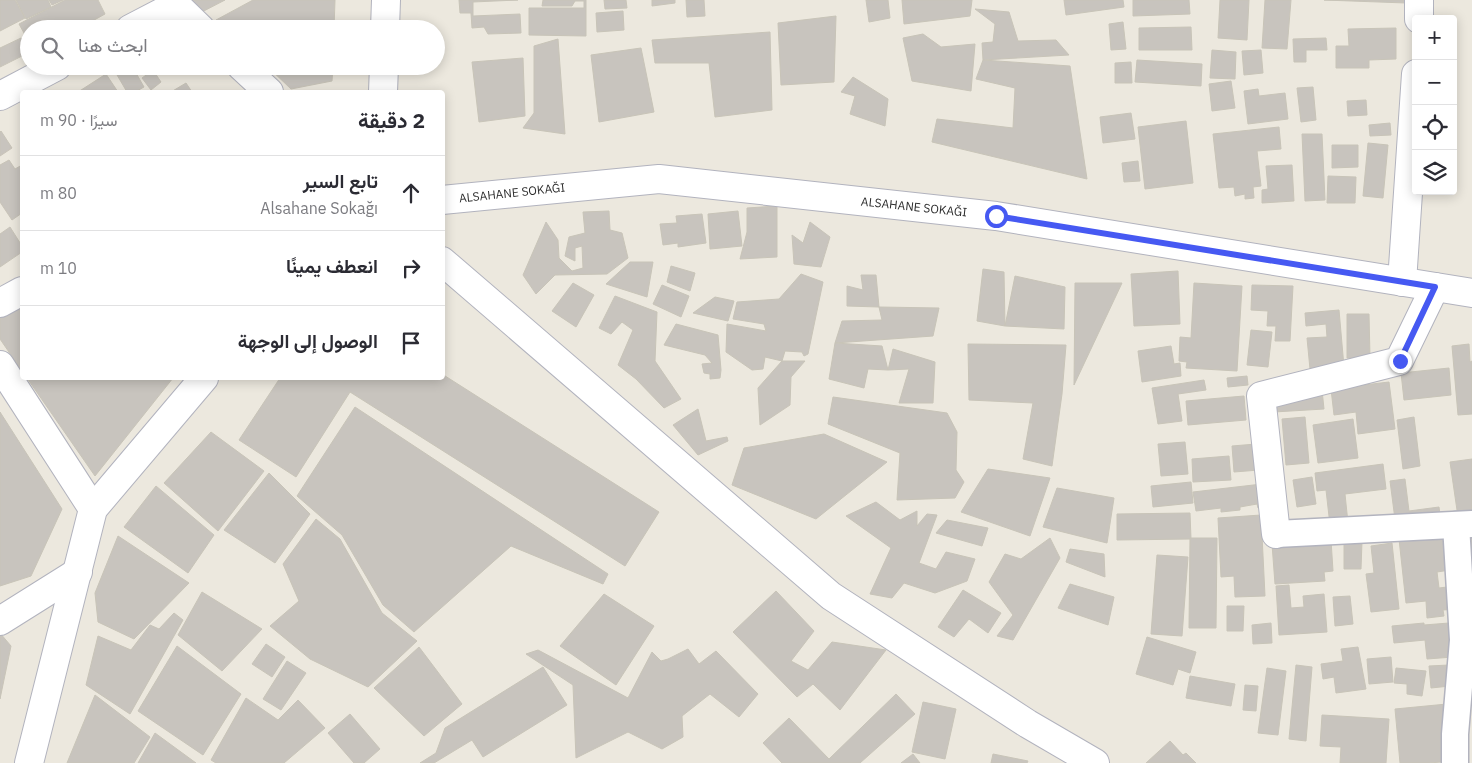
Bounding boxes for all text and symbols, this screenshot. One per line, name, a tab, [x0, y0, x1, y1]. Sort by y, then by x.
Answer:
map controls	[1412, 15, 1457, 195]
button: +	[1412, 15, 1457, 60]
search box	[20, 20, 445, 75]
text: ابحث هنا	[78, 33, 148, 57]
icon: search	[38, 34, 66, 62]
button: −	[1412, 60, 1457, 105]
button: locate	[1412, 105, 1457, 150]
text: 2 دقيقة	[358, 106, 425, 134]
text: سيرًا · 90 m	[40, 110, 118, 130]
button: layers	[1412, 150, 1457, 195]
text: تابع السير	[303, 169, 378, 193]
icon: ahead	[397, 179, 425, 207]
street label: ALSAHANE SOKAĞI	[458, 179, 566, 206]
text: 80 m	[40, 183, 77, 203]
street label: ALSAHANE SOKAĞI	[860, 193, 968, 220]
text: Alsahane Sokağı	[260, 198, 378, 218]
route start	[985, 205, 1008, 228]
text: انعطف يمينًا	[286, 254, 378, 278]
icon: right	[397, 254, 425, 282]
text: 10 m	[40, 258, 77, 278]
text: الوصول إلى الوجهة	[238, 329, 378, 353]
icon: arrive	[397, 329, 425, 357]
route end	[1389, 350, 1412, 373]

